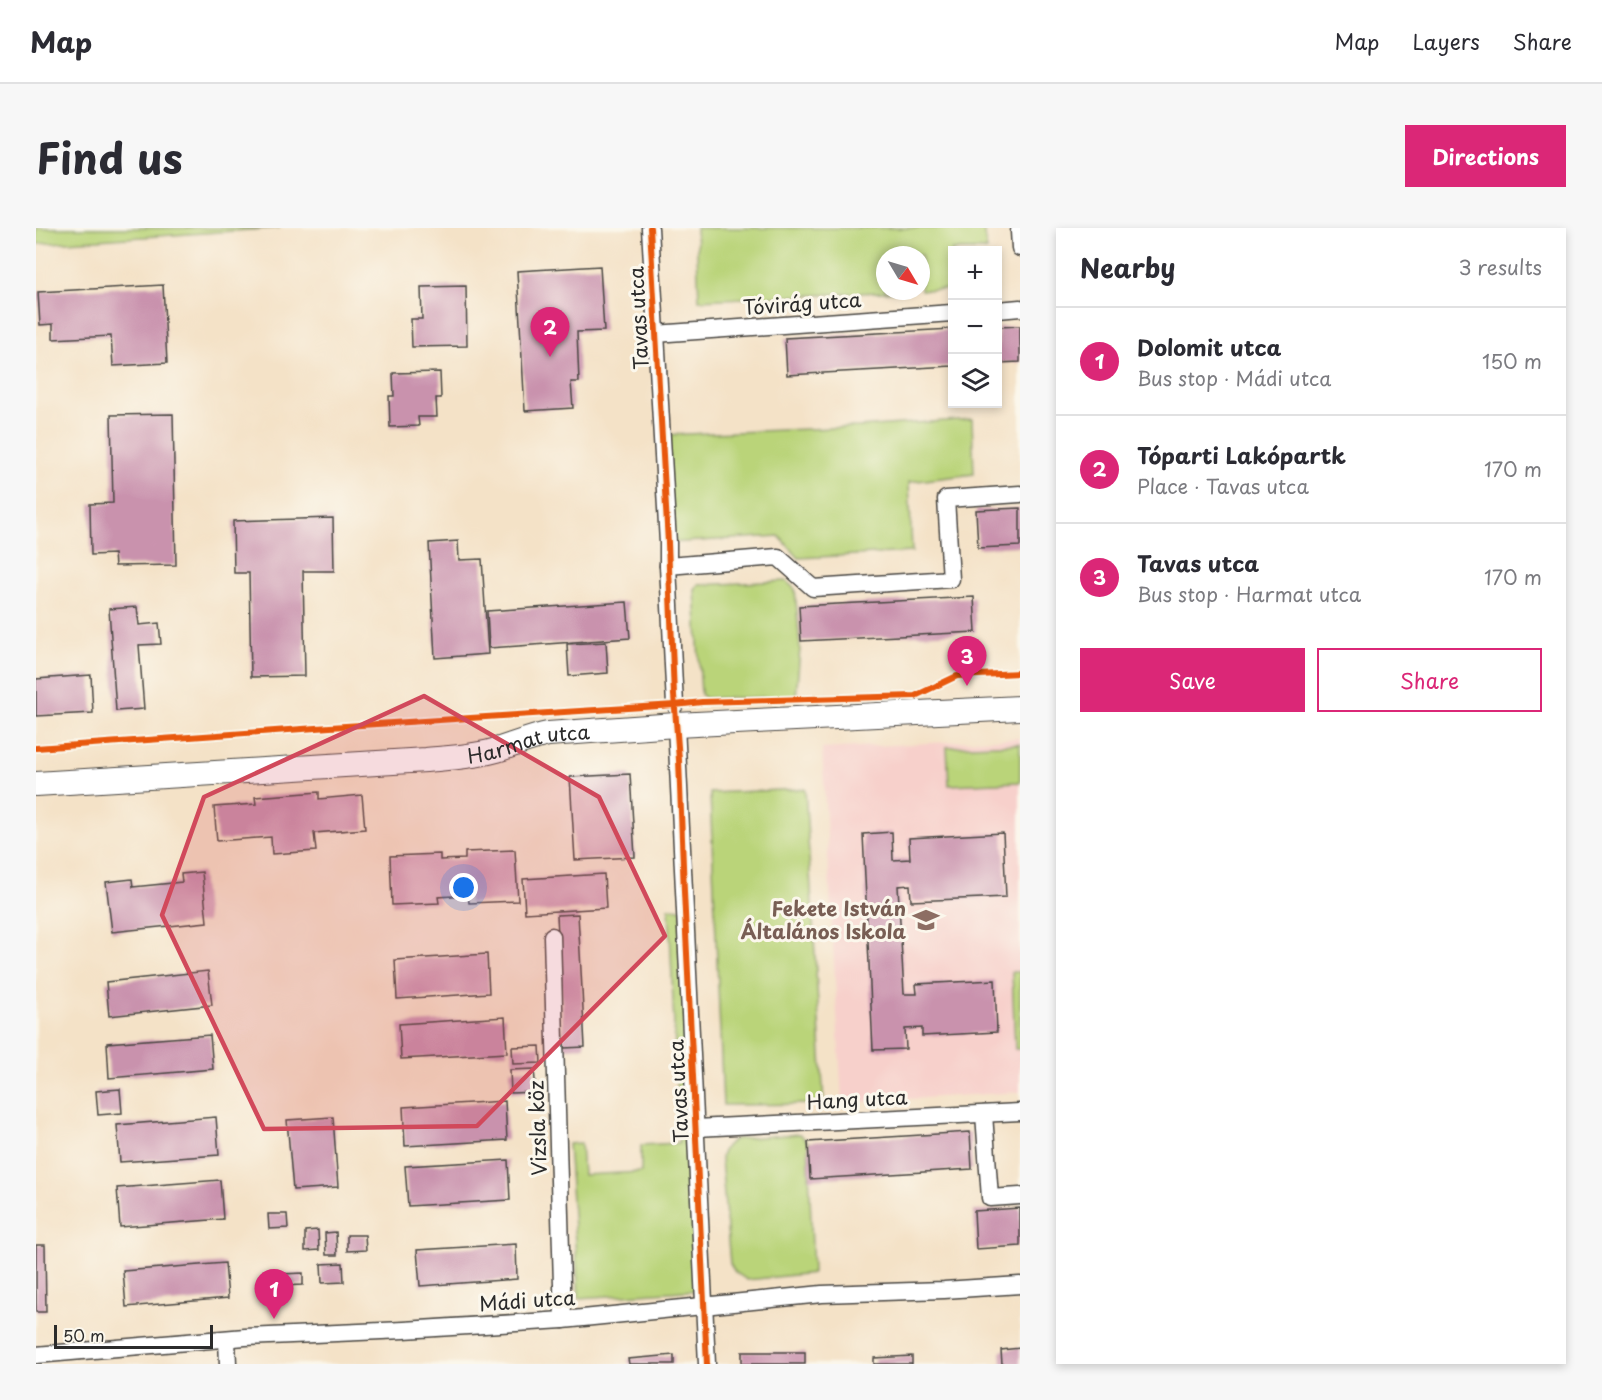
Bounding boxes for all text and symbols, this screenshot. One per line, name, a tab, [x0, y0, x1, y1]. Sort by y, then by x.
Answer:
text: Map	[30, 20, 92, 63]
text: Map	[1335, 25, 1379, 57]
text: Layers	[1412, 25, 1480, 57]
text: Share	[1513, 25, 1572, 57]
text: Find us	[36, 125, 183, 188]
button: Directions	[1405, 125, 1566, 187]
north arrow	[876, 246, 930, 300]
map controls	[948, 246, 1002, 408]
button: +	[948, 246, 1002, 300]
text: Nearby	[1080, 248, 1175, 287]
text: 3 results	[1459, 252, 1542, 282]
street label: Tavas utca	[620, 265, 656, 370]
street label: Tóvirág utca	[742, 284, 863, 322]
button: −	[948, 300, 1002, 354]
pin: 2	[530, 308, 570, 357]
text: Dolomit utca	[1137, 330, 1281, 363]
text: 1	[1095, 346, 1104, 376]
text: 150 m	[1482, 346, 1542, 376]
button: layers	[948, 354, 1002, 408]
text: Bus stop · Mádi utca	[1137, 363, 1331, 393]
text: Tóparti Lakópartk	[1137, 438, 1346, 471]
text: 2	[1092, 454, 1107, 484]
text: 170 m	[1484, 454, 1542, 484]
text: Place · Tavas utca	[1137, 471, 1309, 501]
text: Tavas utca	[1137, 546, 1259, 579]
text: 3	[1093, 562, 1106, 592]
text: 170 m	[1484, 562, 1542, 592]
text: Bus stop · Harmat utca	[1137, 579, 1361, 609]
pin: 3	[948, 636, 986, 686]
button: Save	[1080, 648, 1305, 712]
button: Share	[1317, 648, 1542, 712]
street label: Harmat utca	[465, 716, 591, 771]
your location	[449, 873, 478, 902]
place label: Fekete István Általános Iskola	[741, 893, 906, 946]
school or university icon: Fekete István Általános Iskola	[911, 905, 941, 935]
street label: Tavas utca	[660, 1038, 696, 1143]
street label: Vizsla köz	[520, 1080, 554, 1176]
street label: Hang utca	[806, 1081, 909, 1117]
pin: 1	[254, 1270, 294, 1319]
street label: Mádi utca	[478, 1282, 576, 1318]
scale bar	[54, 1322, 213, 1350]
text: 50 m	[63, 1323, 104, 1347]

